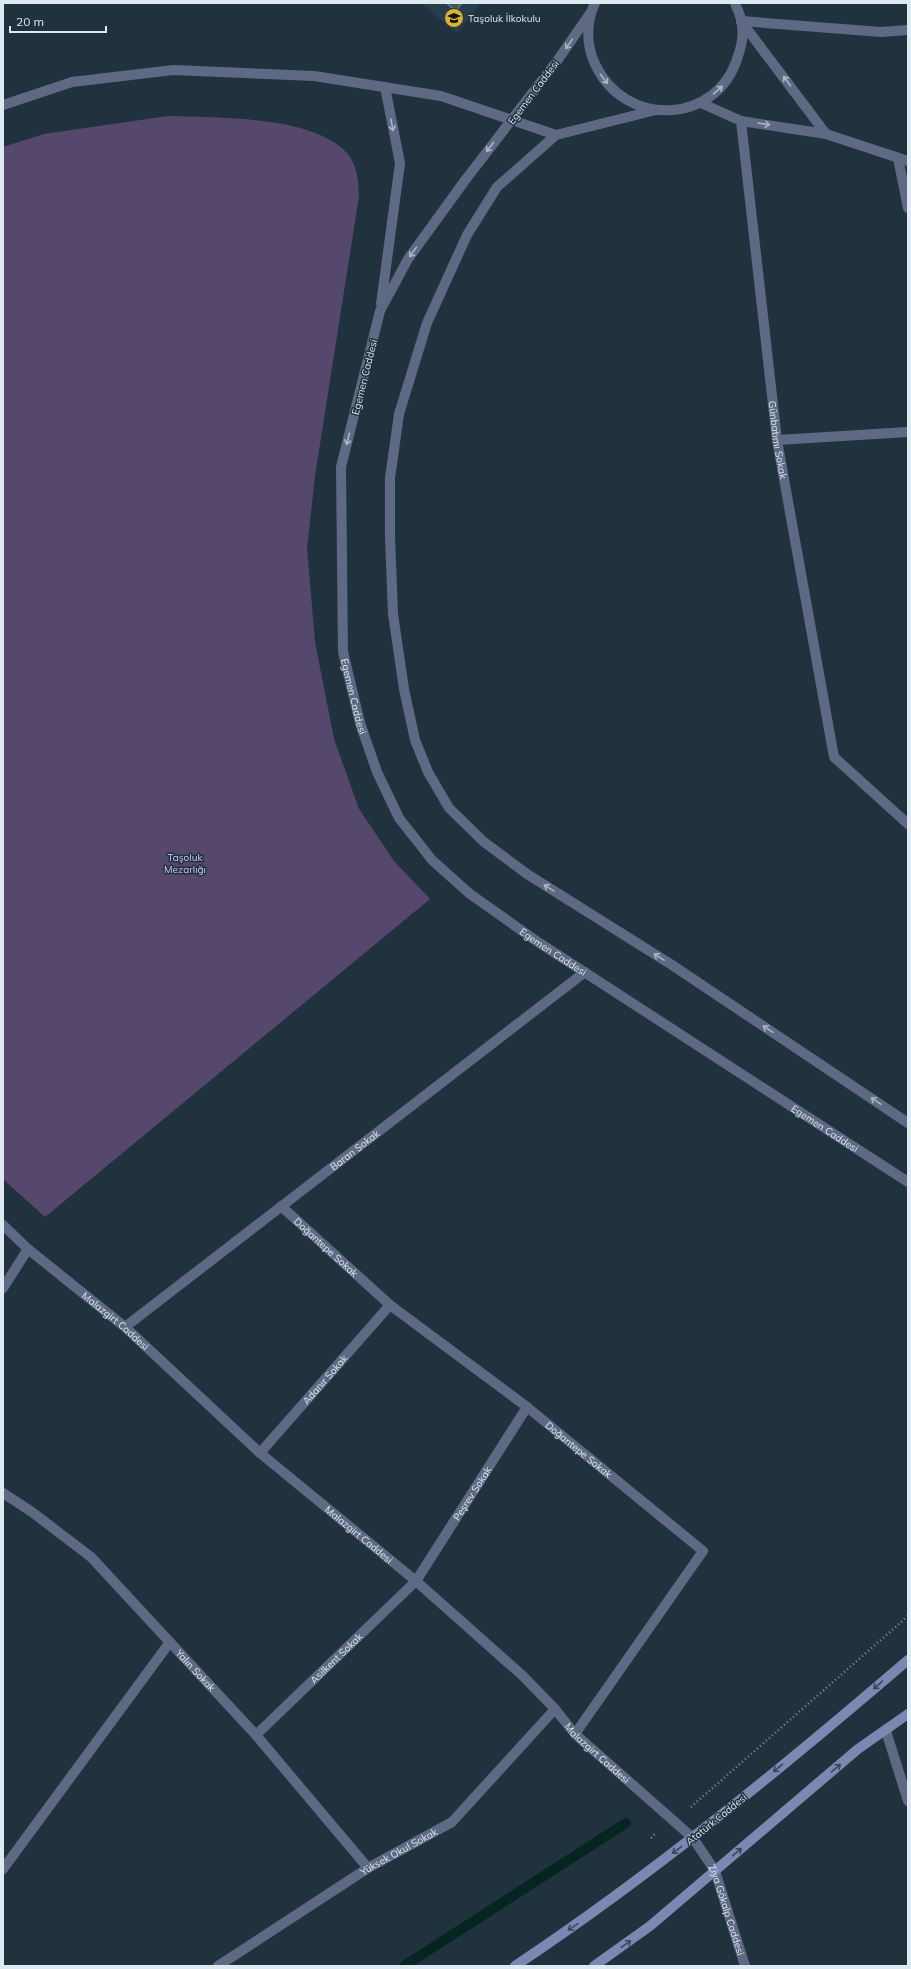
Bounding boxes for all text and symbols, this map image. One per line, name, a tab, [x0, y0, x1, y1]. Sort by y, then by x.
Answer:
school or university icon: Taşoluk İlkokulu	[443, 7, 465, 29]
scale bar	[10, 8, 106, 34]
place label: Taşoluk İlkokulu	[468, 12, 541, 25]
text: 20 m	[16, 14, 44, 29]
one-way arrow	[565, 38, 573, 49]
street label: Egemen Caddesi	[505, 57, 562, 127]
one-way arrow	[600, 74, 608, 85]
one-way arrow	[782, 75, 791, 86]
one-way arrow	[712, 85, 723, 94]
one-way arrow	[389, 118, 397, 131]
one-way arrow	[757, 120, 770, 128]
one-way arrow	[486, 142, 494, 153]
one-way arrow	[409, 246, 417, 257]
street label: Egemen Caddesi	[349, 338, 380, 416]
street label: Günbatımı Sokak	[766, 400, 790, 481]
one-way arrow	[344, 433, 351, 446]
street label: Egemen Caddesi	[338, 657, 369, 736]
park label: Taşoluk Mezarlığı	[164, 851, 206, 876]
one-way arrow	[544, 884, 555, 892]
street label: Egemen Caddesi	[517, 925, 589, 979]
one-way arrow	[653, 953, 665, 961]
one-way arrow	[762, 1025, 773, 1033]
one-way arrow	[870, 1097, 881, 1106]
street label: Egemen Caddesi	[789, 1102, 861, 1155]
street label: Baran Sokak	[328, 1126, 383, 1173]
street label: Doğantepe Sokak	[291, 1215, 361, 1280]
street label: Malazgirt Caddesi	[79, 1289, 152, 1353]
street label: Adanır Sokak	[300, 1351, 351, 1407]
street label: Doğantepe Sokak	[543, 1419, 615, 1481]
street label: Peşrev Sokak	[450, 1463, 495, 1523]
street label: Malazgirt Caddesi	[322, 1503, 395, 1566]
street label: Asilkent Sokak	[307, 1630, 366, 1687]
street label: Yalın Sokak	[172, 1646, 219, 1695]
one-way arrow	[873, 1681, 884, 1690]
street label: Malazgirt Caddesi	[562, 1720, 633, 1786]
one-way arrow	[773, 1764, 784, 1773]
one-way arrow	[831, 1764, 841, 1773]
street label: Atatürk Caddesi	[683, 1791, 749, 1848]
street label: Yüksek Okul Sokak	[357, 1825, 440, 1879]
one-way arrow	[672, 1845, 683, 1854]
one-way arrow	[732, 1848, 742, 1857]
street label: Ziya Gökalp Caddesi	[705, 1862, 747, 1957]
one-way arrow	[568, 1923, 579, 1931]
one-way arrow	[620, 1939, 631, 1948]

